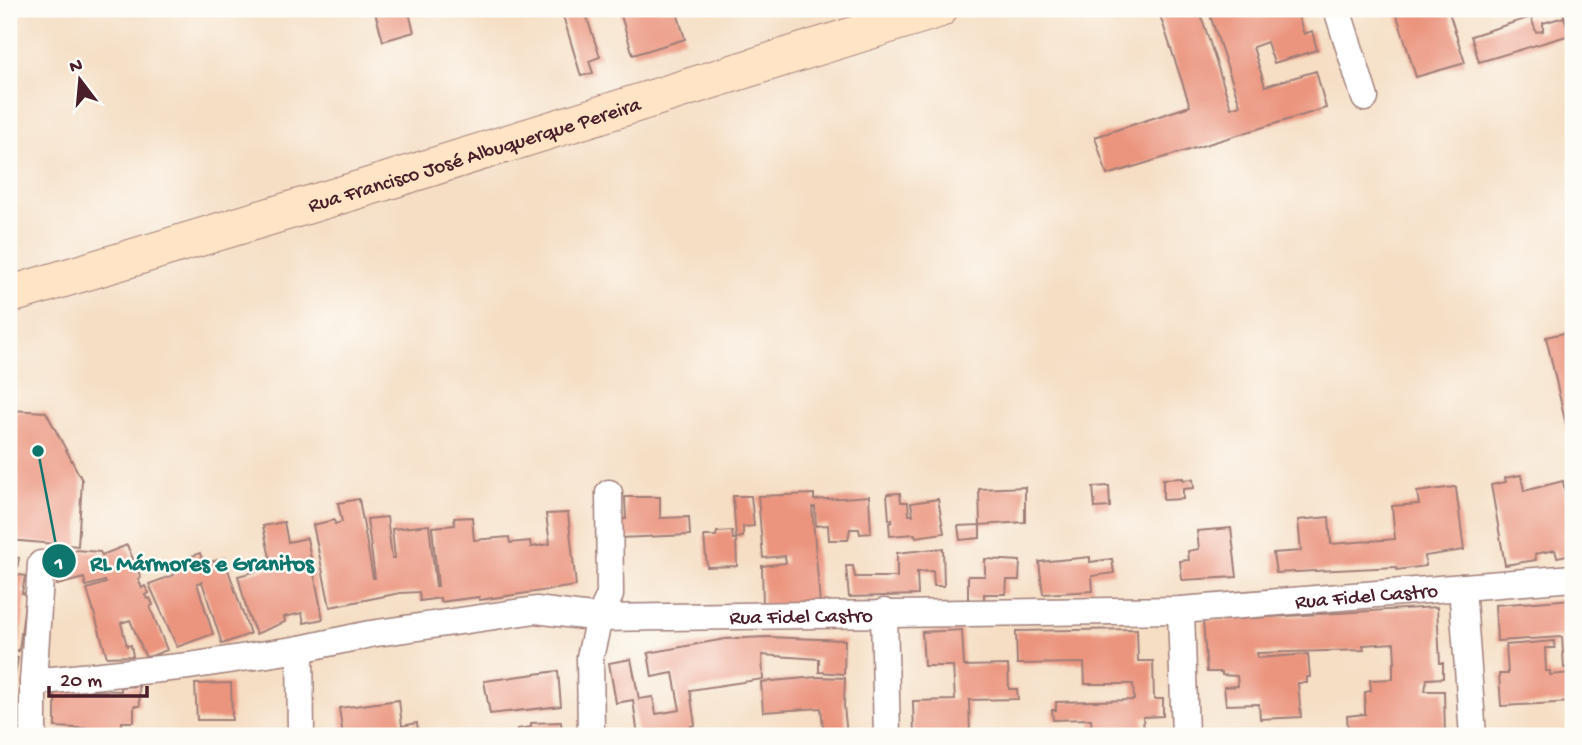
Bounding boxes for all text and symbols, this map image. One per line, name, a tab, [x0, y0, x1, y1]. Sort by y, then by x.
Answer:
north arrow	[46, 46, 116, 116]
text: N	[67, 54, 85, 80]
street label: Rua Francisco José Albuquerque Pereira	[306, 93, 646, 220]
callout: RL Mármores e Granitos	[42, 539, 328, 583]
text: RL Mármores e Granitos	[89, 552, 315, 579]
text: 1	[54, 553, 63, 578]
street label: Rua Fidel Castro	[1294, 580, 1439, 617]
street label: Rua Fidel Castro	[729, 605, 873, 632]
scale bar	[49, 654, 147, 698]
text: 20 m	[60, 670, 102, 695]

